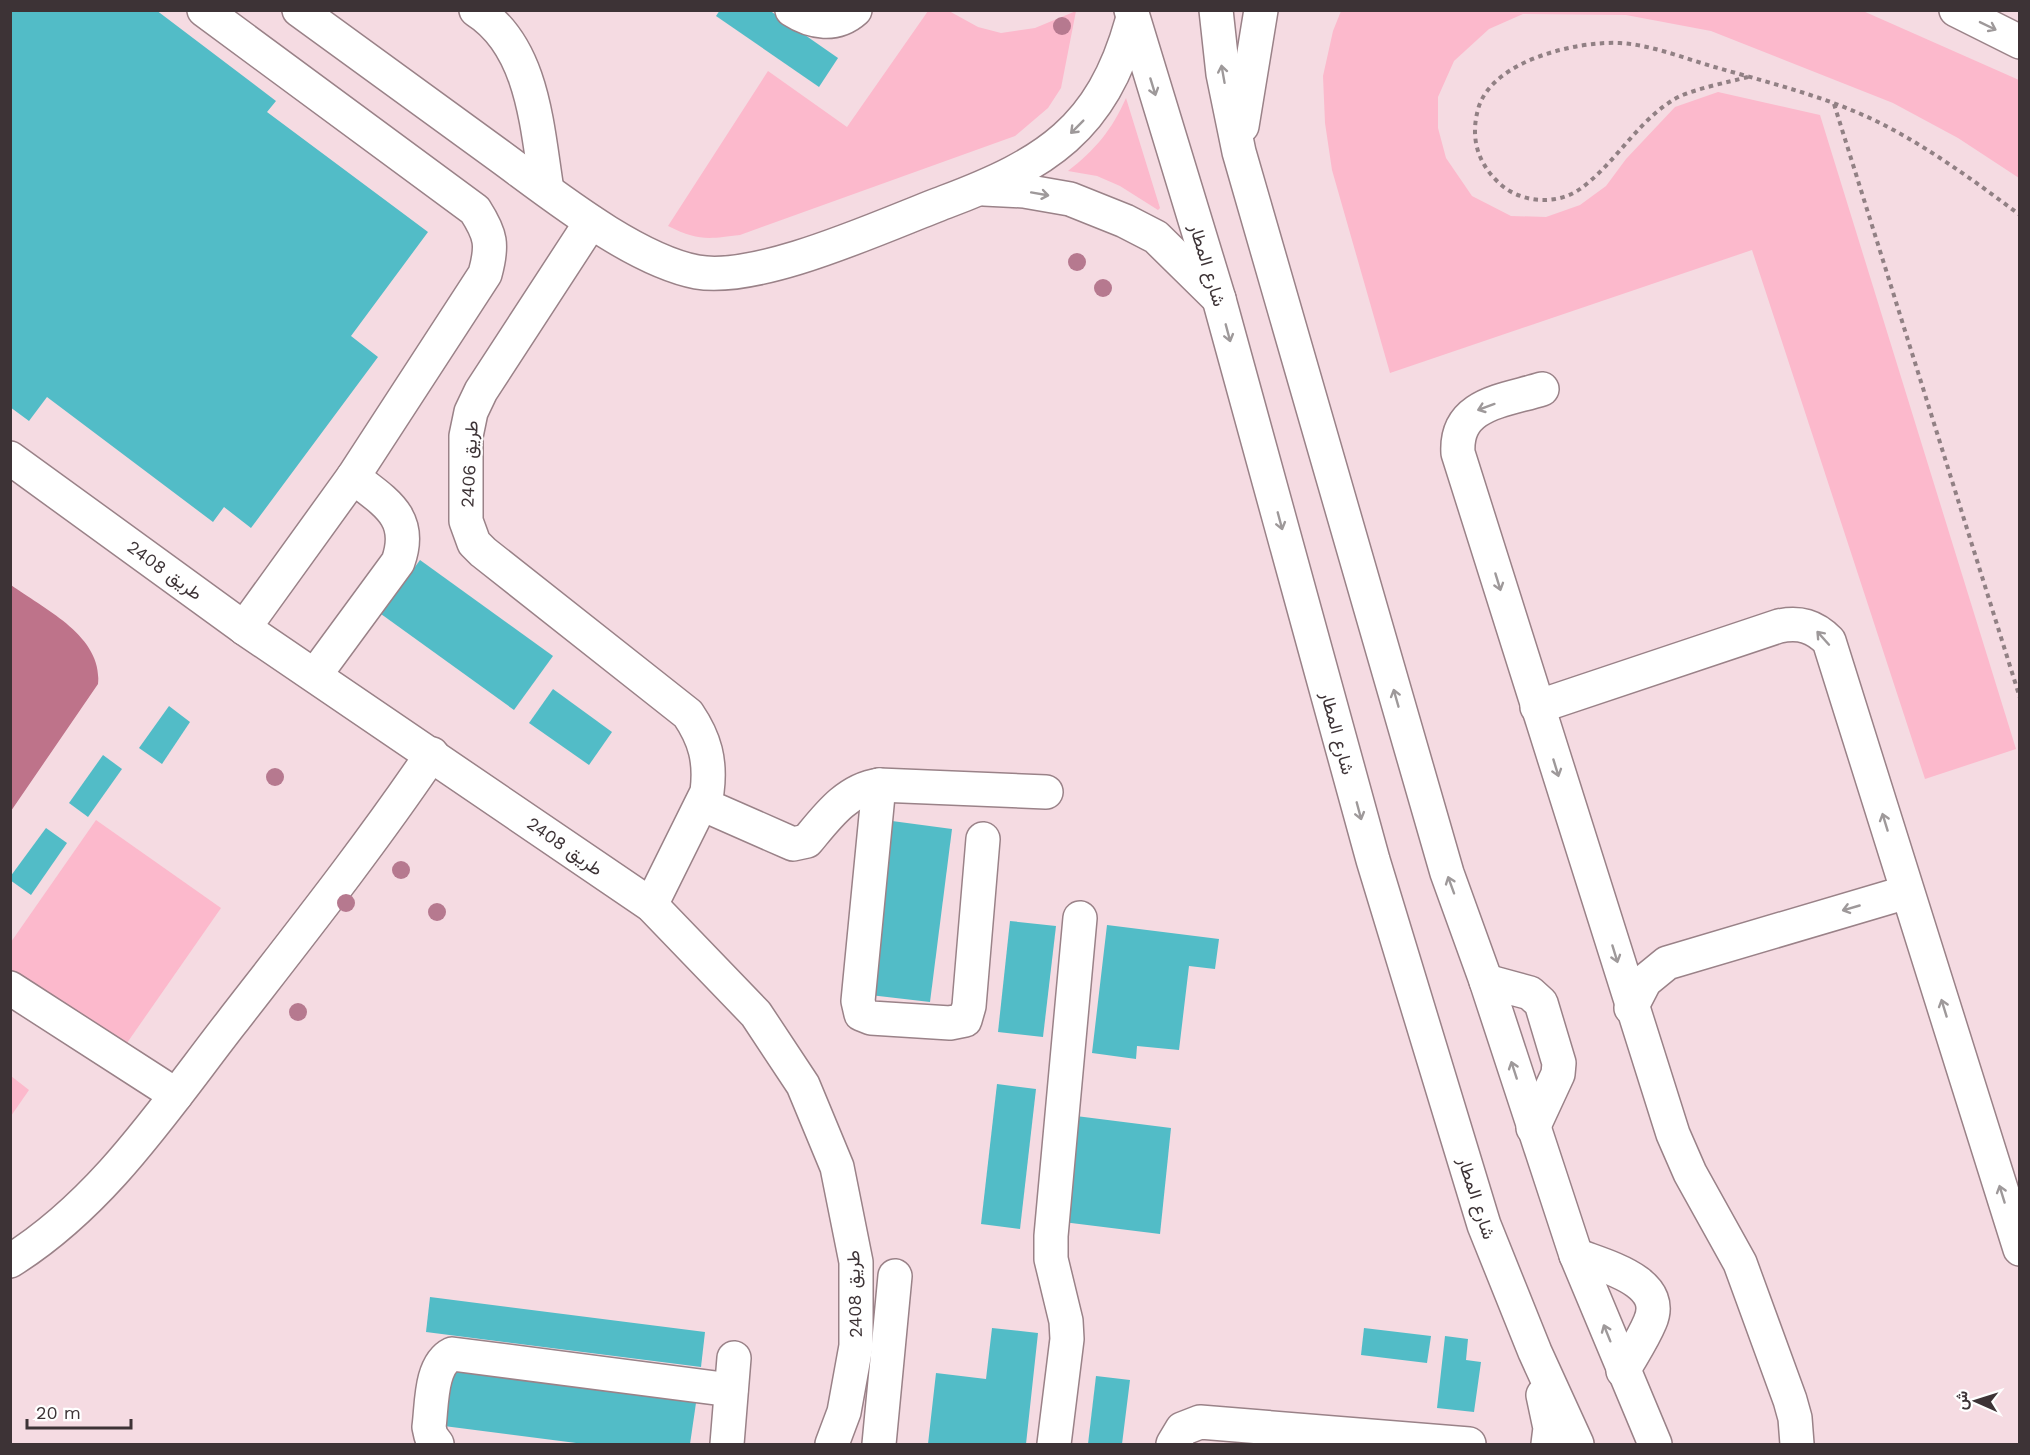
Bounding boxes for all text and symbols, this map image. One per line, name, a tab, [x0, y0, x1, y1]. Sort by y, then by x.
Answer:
one-way arrow	[1978, 21, 1996, 33]
one-way arrow	[1217, 65, 1228, 85]
one-way arrow	[1148, 77, 1159, 96]
one-way arrow	[1069, 119, 1084, 134]
one-way arrow	[1030, 189, 1050, 200]
street label: شارع المطار	[1183, 220, 1230, 309]
one-way arrow	[1223, 324, 1234, 343]
one-way arrow	[1477, 402, 1496, 413]
street label: طريق 2406	[456, 420, 483, 508]
one-way arrow	[1275, 512, 1286, 531]
street label: طريق 2408	[123, 536, 207, 605]
one-way arrow	[1494, 572, 1505, 591]
one-way arrow	[1816, 630, 1830, 645]
street label: شارع المطار	[1315, 688, 1359, 777]
one-way arrow	[1390, 689, 1402, 708]
one-way arrow	[1552, 758, 1563, 777]
one-way arrow	[1354, 801, 1366, 820]
street label: طريق 2408	[523, 812, 607, 881]
one-way arrow	[1879, 813, 1890, 832]
one-way arrow	[1445, 876, 1456, 895]
one-way arrow	[1842, 903, 1861, 915]
one-way arrow	[1610, 944, 1621, 963]
one-way arrow	[1937, 999, 1948, 1018]
one-way arrow	[1508, 1061, 1519, 1080]
street label: شارع المطار	[1452, 1153, 1500, 1242]
one-way arrow	[1996, 1185, 2007, 1204]
street label: طريق 2408	[842, 1250, 867, 1338]
one-way arrow	[1601, 1324, 1612, 1342]
north arrow	[1946, 1371, 2006, 1431]
text: ش	[1952, 1390, 1972, 1410]
scale bar	[27, 1392, 130, 1430]
text: 20 m	[36, 1402, 81, 1423]

